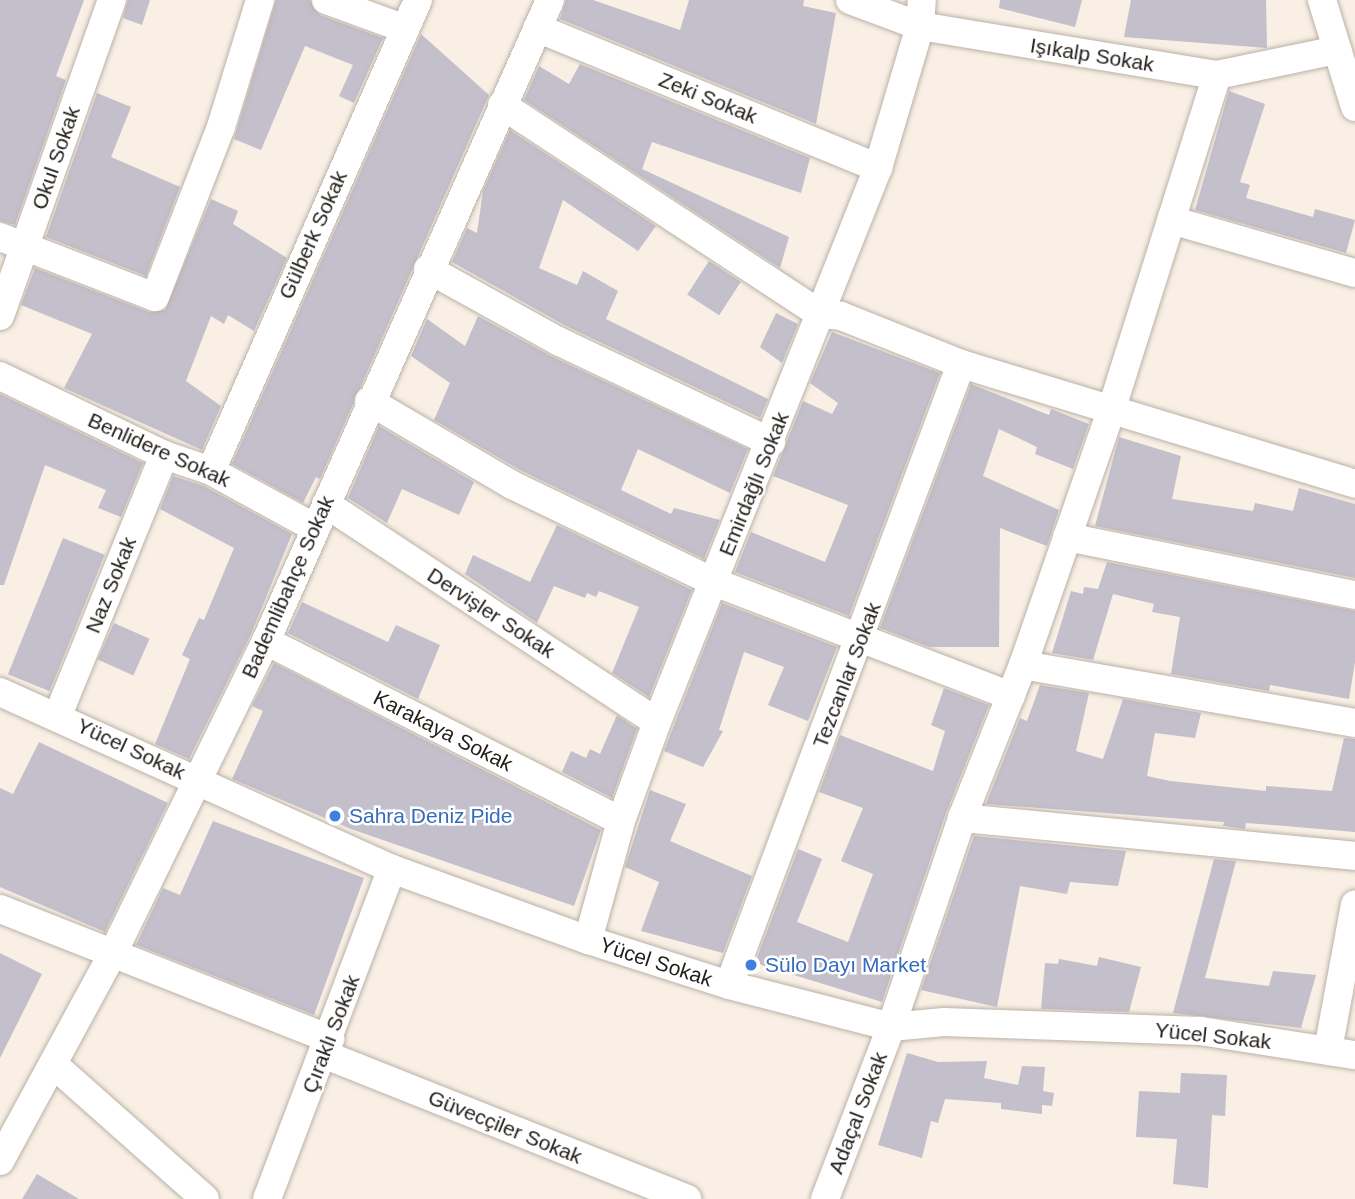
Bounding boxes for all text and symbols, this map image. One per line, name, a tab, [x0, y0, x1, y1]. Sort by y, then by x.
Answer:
street label: Işıkalp Sokak	[1028, 33, 1156, 77]
street label: Zeki Sokak	[655, 67, 761, 129]
street label: Okul Sokak	[27, 103, 85, 213]
street label: Gülberk Sokak	[273, 167, 353, 303]
street label: Benlidere Sokak	[84, 407, 234, 493]
street label: Emirdağlı Sokak	[714, 408, 794, 560]
street label: Bademlibahçe Sokak	[236, 492, 340, 682]
street label: Naz Sokak	[80, 533, 142, 637]
street label: Dervişler Sokak	[422, 562, 560, 664]
street label: Tezcanlar Sokak	[808, 599, 886, 751]
street label: Karakaya Sokak	[369, 685, 517, 777]
street label: Yücel Sokak	[73, 713, 189, 785]
place label: Sahra Deniz Pide	[349, 803, 512, 829]
marker: Sahra Deniz Pide	[327, 808, 343, 824]
street label: Yücel Sokak	[597, 932, 715, 992]
place label: Sülo Dayı Market	[765, 952, 926, 978]
marker: Sülo Dayı Market	[743, 957, 759, 973]
street label: Çıraklı Sokak	[297, 971, 365, 1097]
street label: Yücel Sokak	[1154, 1017, 1272, 1055]
street label: Adaçal Sokak	[823, 1049, 893, 1177]
street label: Güvecçiler Sokak	[425, 1085, 585, 1169]

